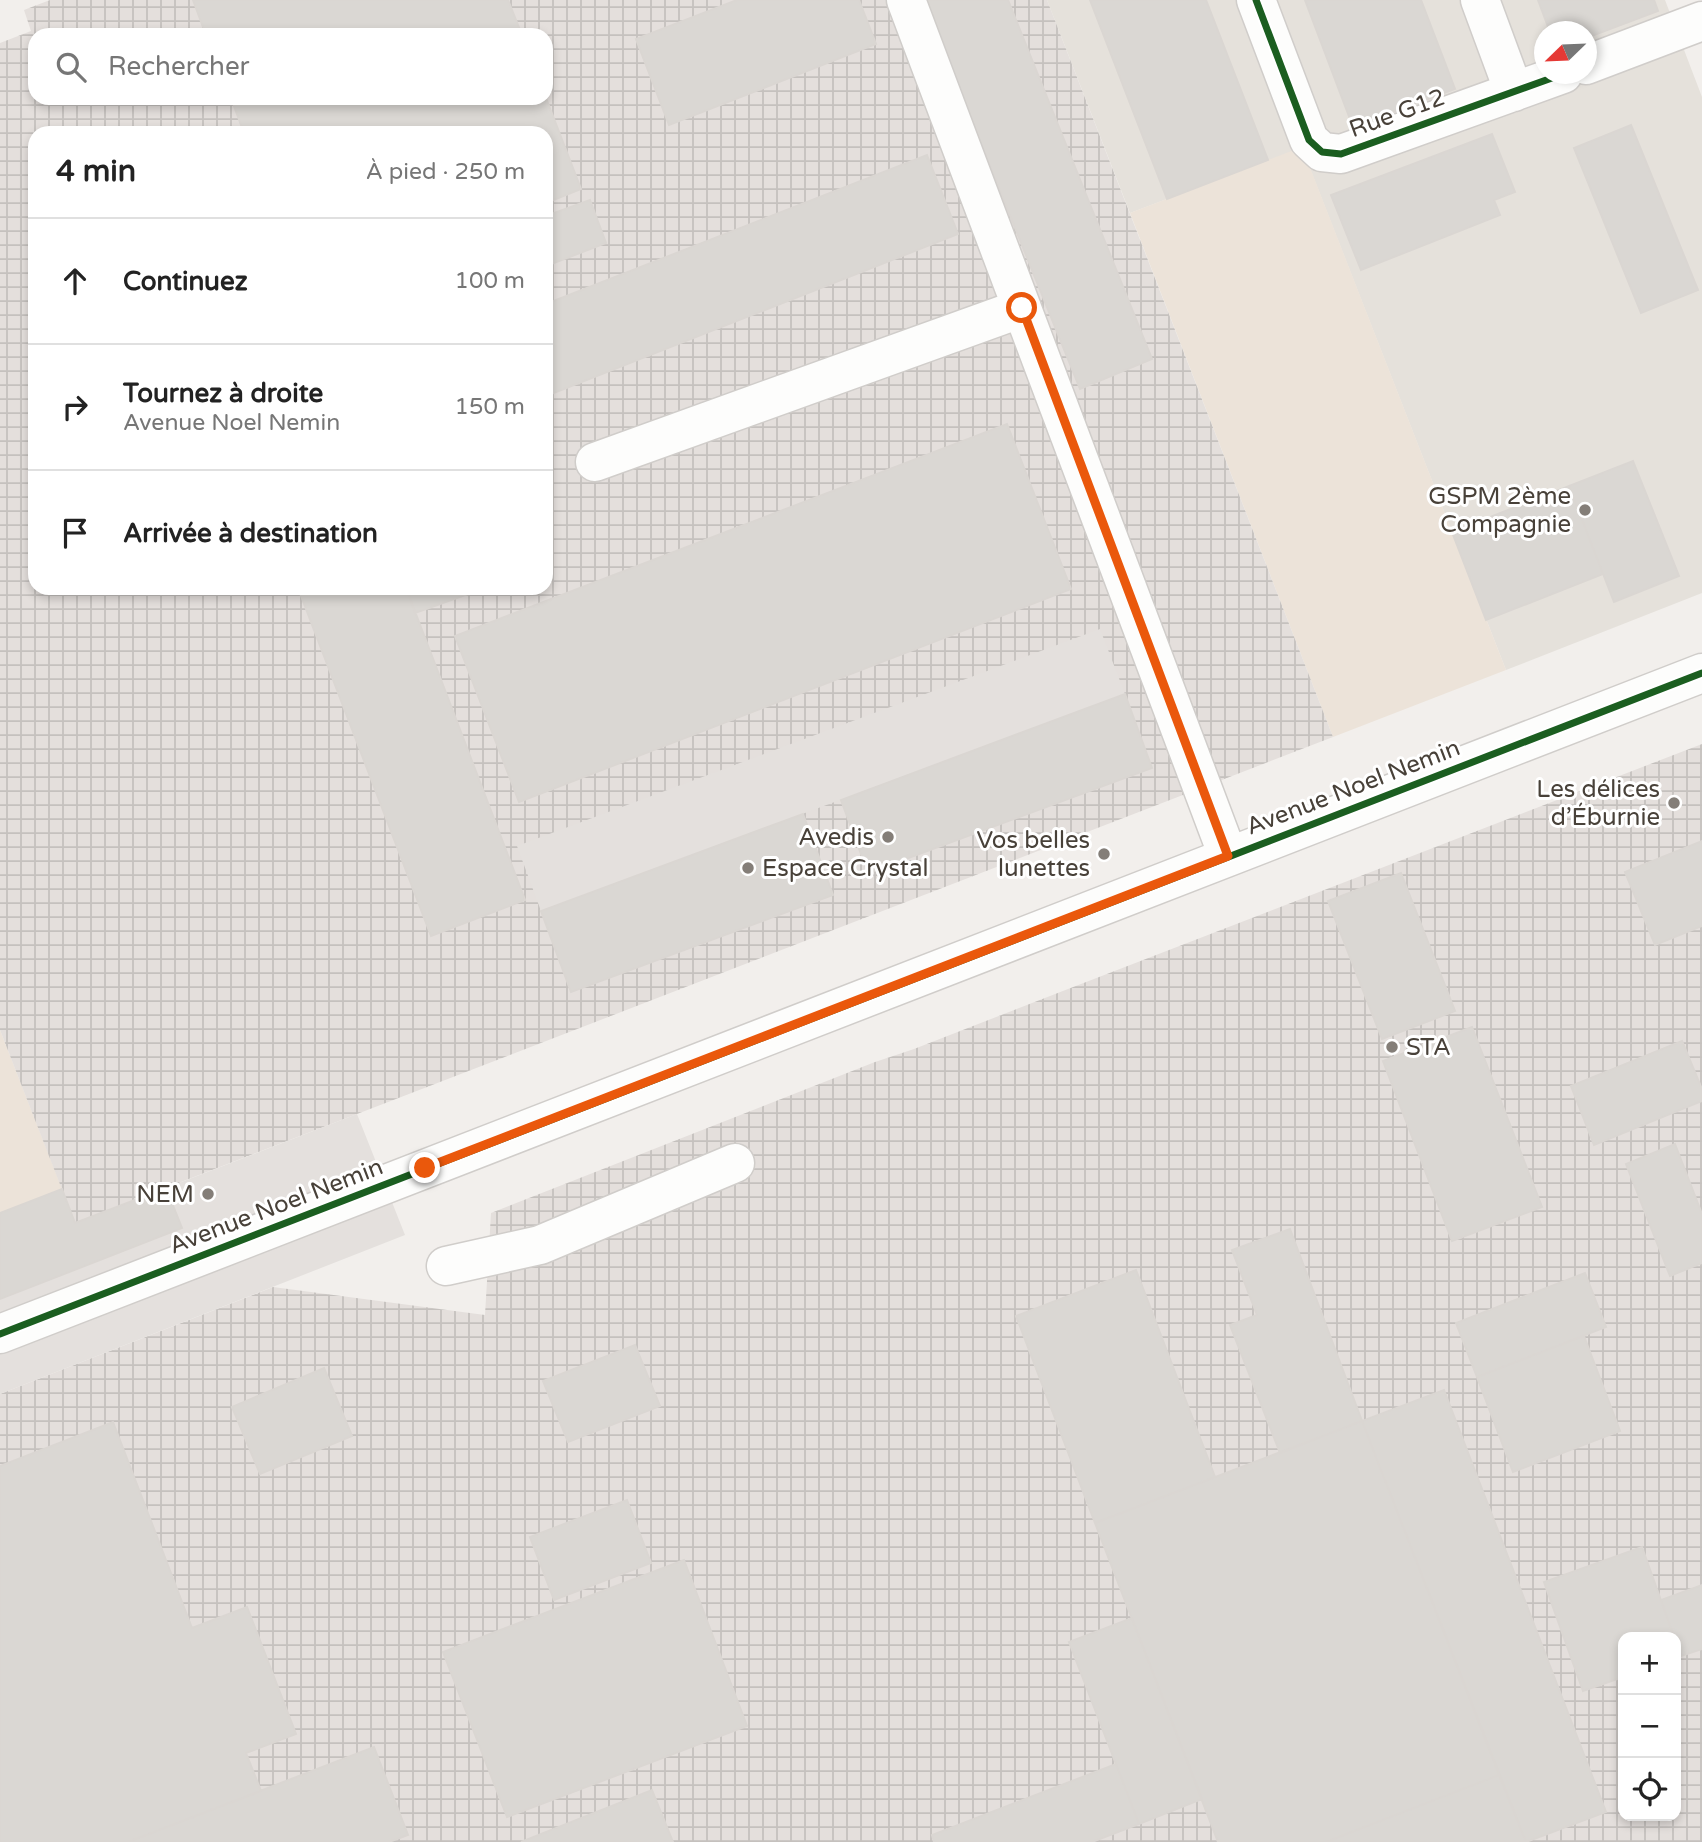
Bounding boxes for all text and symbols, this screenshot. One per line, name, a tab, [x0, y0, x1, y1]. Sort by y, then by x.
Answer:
north arrow	[1534, 21, 1597, 84]
search box	[28, 28, 553, 105]
icon: search	[52, 48, 90, 86]
text: Rechercher	[108, 51, 250, 82]
street label: Rue G12	[1345, 83, 1449, 144]
text: 4 min	[56, 153, 136, 190]
text: À pied · 250 m	[366, 158, 525, 186]
icon: ahead	[56, 262, 94, 300]
text: Continuez	[123, 266, 248, 297]
text: 100 m	[455, 267, 525, 295]
route start	[1006, 292, 1037, 323]
text: Tournez à droite	[123, 378, 323, 409]
icon: right	[56, 388, 94, 426]
text: 150 m	[455, 393, 525, 421]
text: Avenue Noel Nemin	[123, 409, 340, 437]
place label: GSPM 2ème Compagnie	[1428, 482, 1571, 539]
marker: GSPM 2ème Compagnie	[1577, 502, 1593, 518]
icon: arrive	[56, 514, 94, 552]
text: Arrivée à destination	[123, 518, 378, 549]
street label: Avenue Noel Nemin	[1242, 733, 1464, 842]
place label: Les délices d’Éburnie	[1536, 775, 1660, 832]
marker: Les délices d’Éburnie	[1666, 795, 1682, 811]
place label: Avedis	[798, 823, 874, 852]
place label: Vos belles lunettes	[977, 826, 1090, 883]
marker: Avedis	[880, 829, 896, 845]
marker: Vos belles lunettes	[1096, 846, 1112, 862]
place label: Espace Crystal	[762, 854, 929, 883]
marker: Espace Crystal	[740, 860, 756, 876]
place label: STA	[1406, 1033, 1451, 1062]
marker: STA	[1384, 1039, 1400, 1055]
street label: Avenue Noel Nemin	[165, 1152, 387, 1261]
route end	[409, 1152, 440, 1183]
place label: NEM	[136, 1180, 194, 1209]
marker: NEM	[200, 1186, 216, 1202]
map controls	[1618, 1632, 1681, 1821]
button: +	[1618, 1632, 1681, 1695]
button: −	[1618, 1695, 1681, 1758]
button: locate	[1618, 1758, 1681, 1821]

